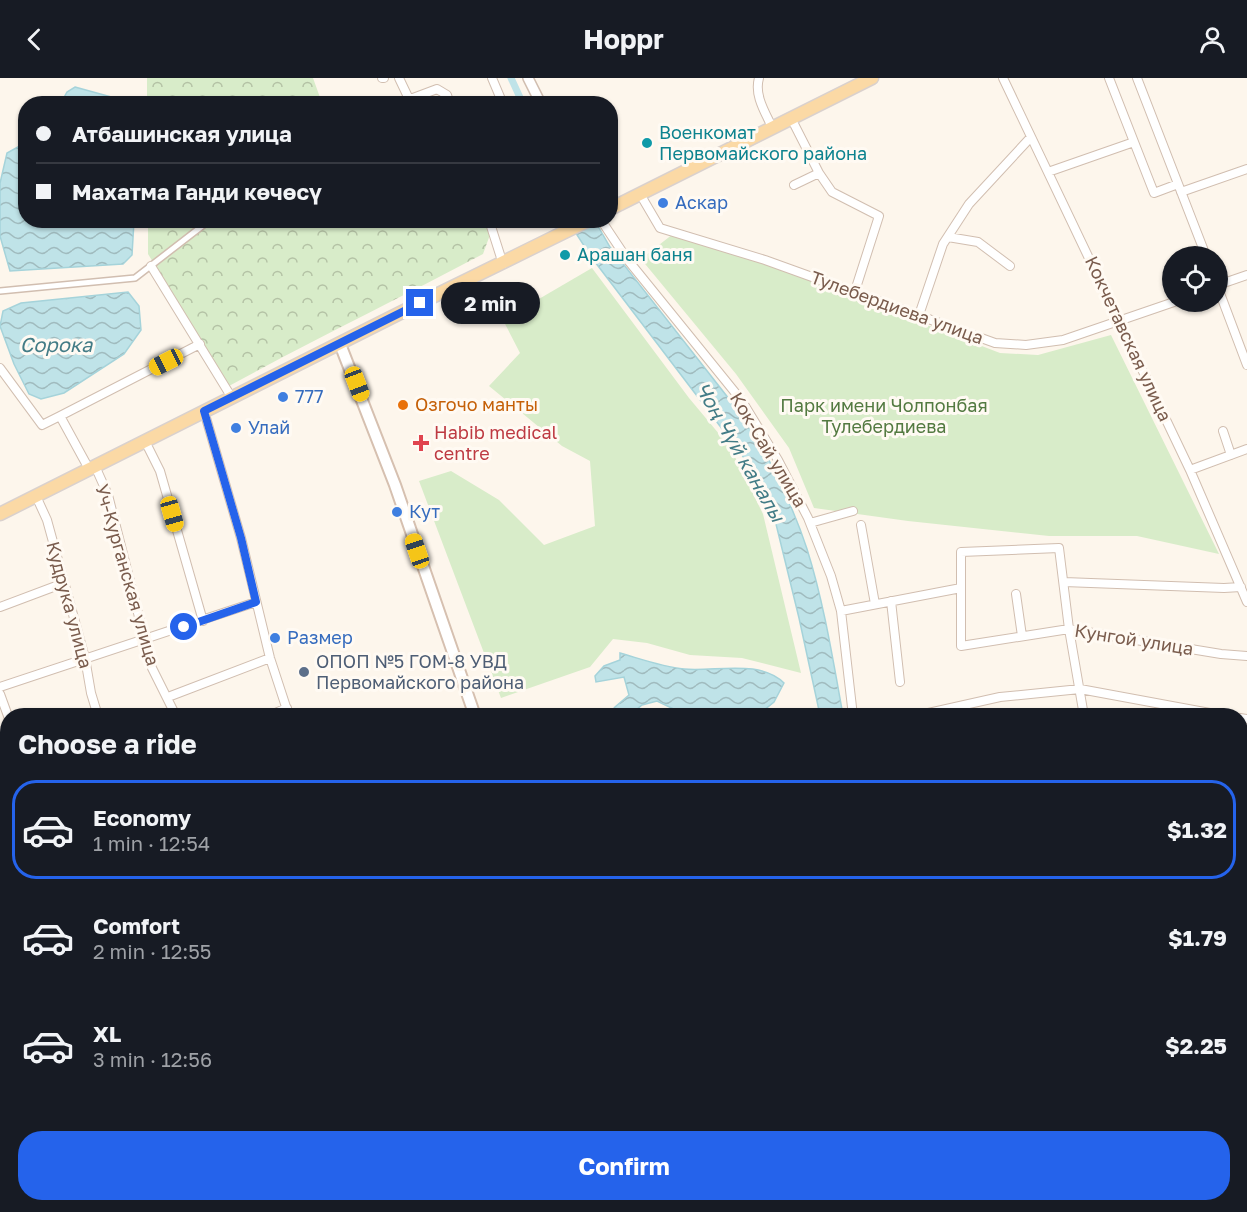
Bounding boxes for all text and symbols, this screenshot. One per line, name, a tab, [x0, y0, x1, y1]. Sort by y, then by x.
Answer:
icon: back	[18, 23, 51, 56]
text: Hoppr	[583, 23, 664, 55]
icon: person	[1196, 23, 1229, 56]
text: Атбашинская улица	[72, 120, 292, 147]
place label: Военкомат Первомайского района	[659, 121, 867, 164]
marker: Военкомат Первомайского района	[640, 136, 654, 150]
text: Махатма Ганди көчөсү	[72, 178, 322, 205]
place label: Аскар	[675, 191, 728, 213]
marker: Аскар	[656, 196, 670, 210]
place label: Арашан баня	[577, 243, 693, 265]
map controls	[1162, 246, 1228, 312]
button: locate	[1162, 246, 1228, 312]
marker: Арашан баня	[558, 248, 572, 262]
street label: Кокчетавская улица	[1081, 252, 1177, 425]
street label: Тулебердиева улица	[808, 266, 987, 349]
callout: 2 min	[441, 282, 540, 324]
route end	[406, 289, 433, 316]
text: 2 min	[464, 291, 517, 315]
water label: Сорока	[20, 332, 93, 356]
car	[146, 346, 186, 378]
car	[342, 364, 372, 404]
water label: Чоң Чүй каналы	[690, 377, 791, 527]
place label: 777	[295, 385, 324, 407]
street label: Кок-Сай улица	[726, 388, 812, 511]
marker: 777	[276, 390, 290, 404]
place label: Озгочо манты	[415, 393, 538, 415]
park label: Парк имени Чолпонбая Тулебердиева	[780, 394, 988, 437]
marker: Озгочо манты	[396, 398, 410, 412]
place label: Улай	[248, 416, 290, 438]
marker: Улай	[229, 421, 243, 435]
place label: Habib medical centre	[434, 421, 558, 464]
marker: Habib medical centre	[412, 434, 430, 452]
street label: Уч-Курганская улица	[91, 481, 164, 668]
car	[158, 494, 186, 534]
place label: Кут	[409, 500, 440, 522]
marker: Кут	[390, 505, 404, 519]
car	[403, 531, 431, 571]
street label: Кудрука улица	[42, 539, 98, 671]
route start	[170, 613, 197, 640]
street label: Кунгой улица	[1073, 619, 1195, 659]
place label: Размер	[287, 626, 353, 648]
marker: Размер	[268, 631, 282, 645]
place label: ОПОП №5 ГОМ-8 УВД Первомайского района	[316, 650, 524, 693]
marker: ОПОП №5 ГОМ-8 УВД Первомайского района	[297, 665, 311, 679]
text: Choose a ride	[18, 728, 197, 760]
icon: car	[21, 803, 75, 857]
text: Economy	[93, 804, 191, 831]
text: $1.32	[1167, 816, 1227, 843]
text: 1 min · 12:54	[93, 831, 210, 855]
icon: car	[21, 911, 75, 965]
text: Comfort	[93, 912, 180, 939]
text: $1.79	[1168, 924, 1227, 951]
text: 2 min · 12:55	[93, 939, 211, 963]
icon: car	[21, 1019, 75, 1073]
text: XL	[93, 1020, 121, 1047]
text: $2.25	[1165, 1032, 1227, 1059]
text: 3 min · 12:56	[93, 1047, 212, 1071]
button: Confirm	[18, 1131, 1230, 1200]

